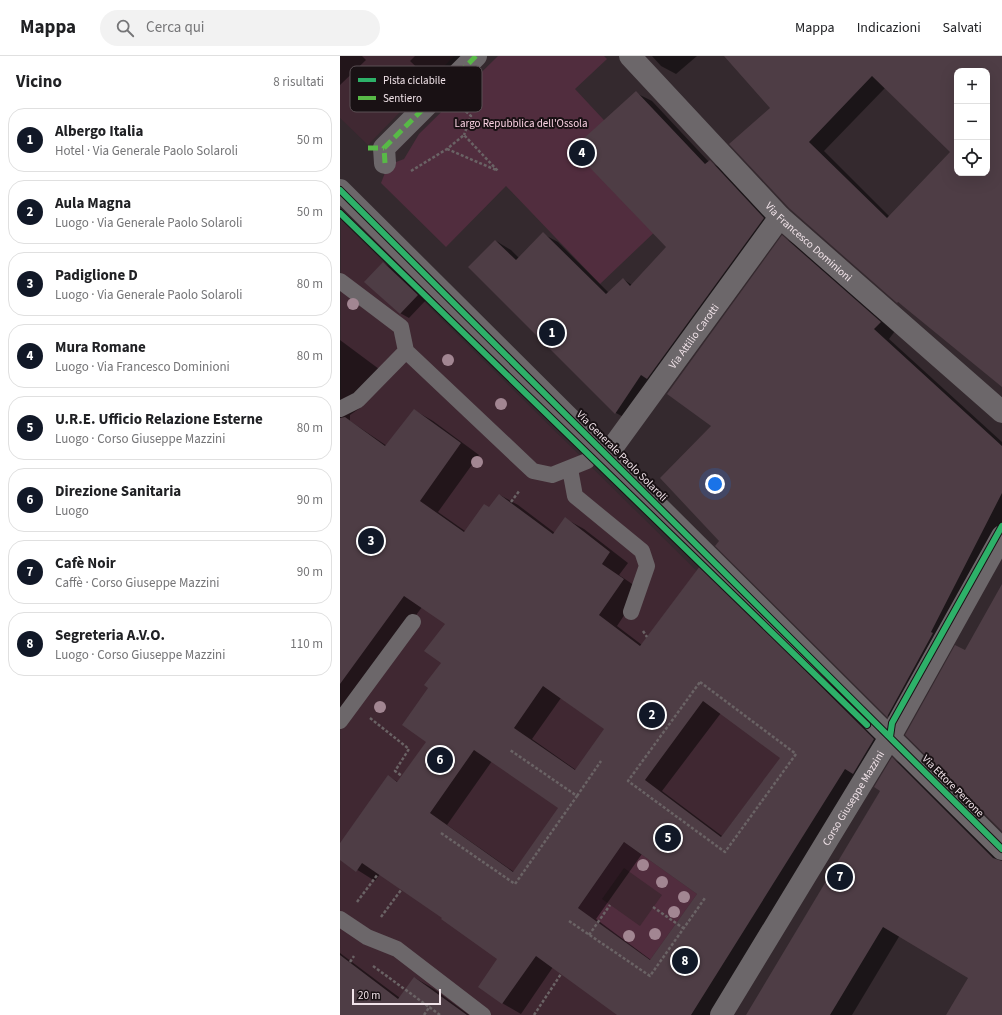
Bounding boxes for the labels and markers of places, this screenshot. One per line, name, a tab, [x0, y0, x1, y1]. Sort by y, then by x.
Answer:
pin: 4	[569, 138, 595, 168]
pin: 1	[539, 318, 565, 348]
pin: 3	[358, 526, 384, 556]
pin: 2	[639, 700, 665, 730]
pin: 6	[427, 745, 453, 775]
pin: 5	[655, 823, 681, 853]
pin: 7	[827, 862, 853, 892]
pin: 8	[672, 946, 698, 976]

